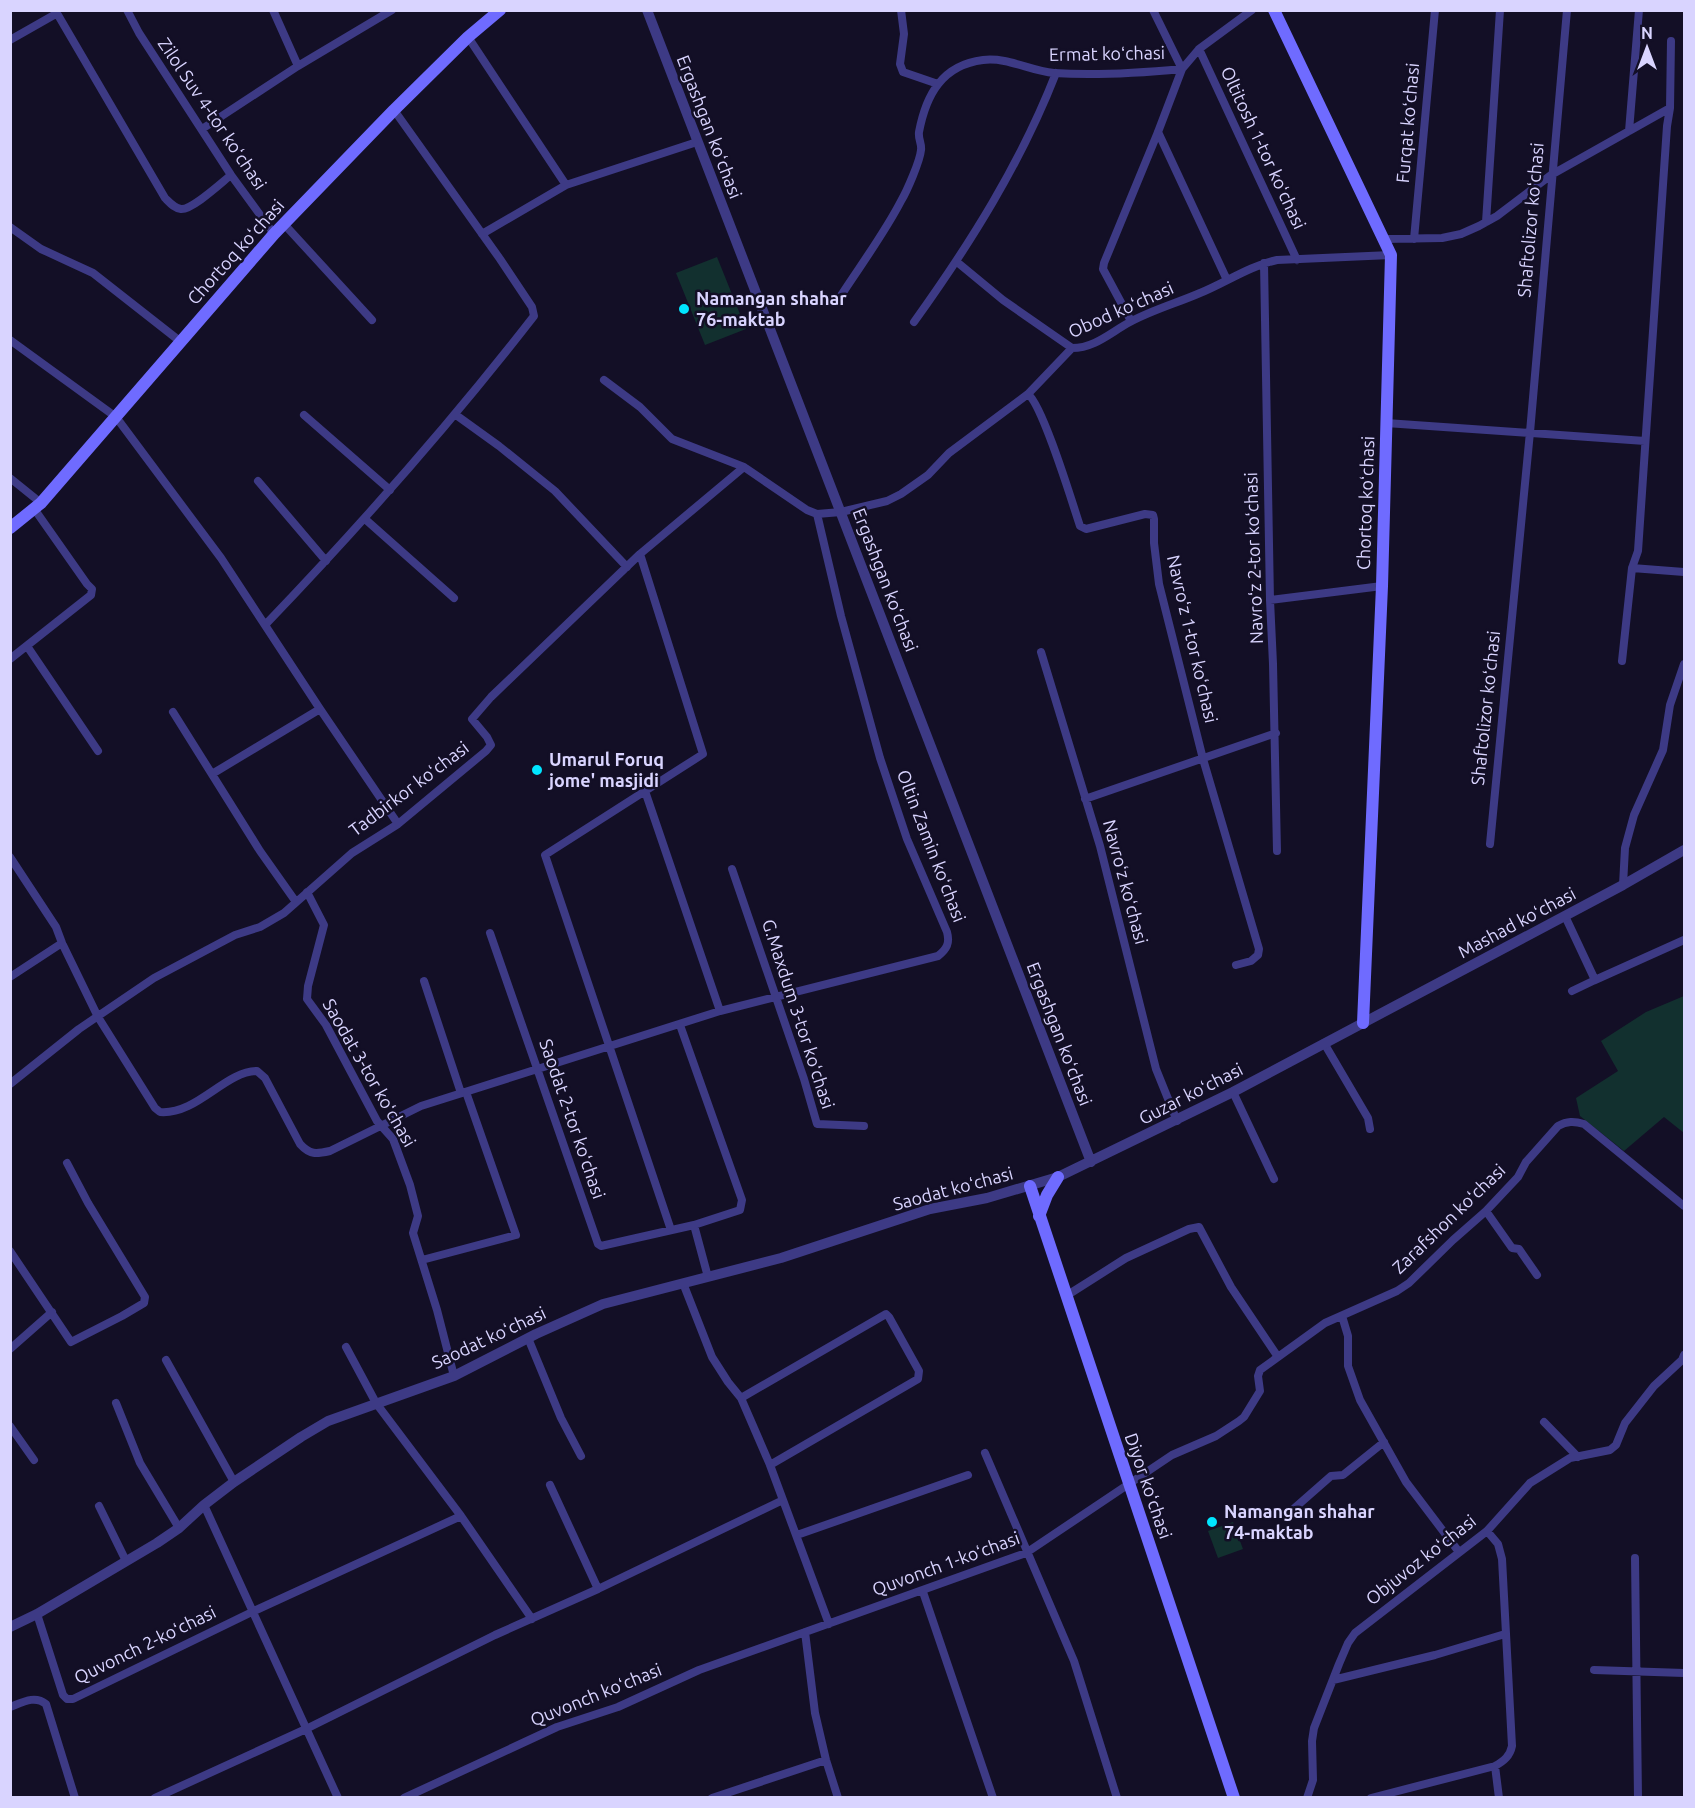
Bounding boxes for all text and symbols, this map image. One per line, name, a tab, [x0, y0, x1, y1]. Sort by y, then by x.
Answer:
north arrow	[1617, 18, 1677, 78]
text: N	[1641, 24, 1653, 42]
street label: Zilol Suv 4-tor koʻchasi	[155, 34, 271, 193]
street label: Ermat koʻchasi	[1049, 42, 1165, 64]
street label: Ergashgan koʻchasi	[673, 52, 746, 201]
street label: Furqat koʻchasi	[1392, 62, 1422, 184]
street label: Oltitosh 1-tor koʻchasi	[1217, 63, 1310, 232]
street label: Shaftolizor koʻchasi	[1513, 142, 1547, 298]
street label: Chortoq koʻchasi	[183, 195, 288, 308]
street label: Obod koʻchasi	[1065, 277, 1176, 341]
place label: Namangan shahar 76-maktab	[696, 288, 847, 329]
marker: Namangan shahar 76-maktab	[677, 302, 691, 316]
street label: Chortoq koʻchasi	[1353, 436, 1377, 570]
street label: Navroʻz 2-tor koʻchasi	[1240, 472, 1266, 644]
street label: Ergashgan koʻchasi	[849, 505, 922, 654]
street label: Navroʻz 1-tor koʻchasi	[1164, 553, 1222, 725]
street label: Shaftolizor koʻchasi	[1467, 630, 1503, 786]
street label: Tadbirkor koʻchasi	[345, 737, 472, 840]
place label: Umarul Foruq jome' masjidi	[547, 749, 664, 790]
marker: Umarul Foruq jome' masjidi	[530, 763, 544, 777]
street label: Oltin Zamin koʻchasi	[894, 767, 970, 925]
street label: Navroʻz koʻchasi	[1100, 817, 1152, 946]
street label: Mashad koʻchasi	[1454, 883, 1579, 962]
street label: G.Maxdum 3-tor koʻchasi	[759, 916, 839, 1111]
street label: Ergashgan koʻchasi	[1023, 959, 1096, 1108]
street label: Saodat 3-tor koʻchasi	[319, 995, 420, 1150]
street label: Saodat 2-tor koʻchasi	[536, 1036, 610, 1201]
street label: Guzar koʻchasi	[1135, 1058, 1246, 1128]
street label: Zarafshon koʻchasi	[1388, 1159, 1509, 1277]
street label: Saodat koʻchasi	[890, 1162, 1015, 1214]
street label: Saodat koʻchasi	[428, 1302, 549, 1372]
street label: Diyor koʻchasi	[1122, 1430, 1176, 1541]
place label: Namangan shahar 74-maktab	[1224, 1501, 1375, 1542]
street label: Objuvoz koʻchasi	[1361, 1510, 1479, 1608]
marker: Namangan shahar 74-maktab	[1205, 1515, 1219, 1529]
street label: Quvonch 1-koʻchasi	[869, 1527, 1022, 1600]
street label: Quvonch 2-koʻchasi	[70, 1601, 219, 1688]
street label: Quvonch koʻchasi	[527, 1659, 665, 1730]

